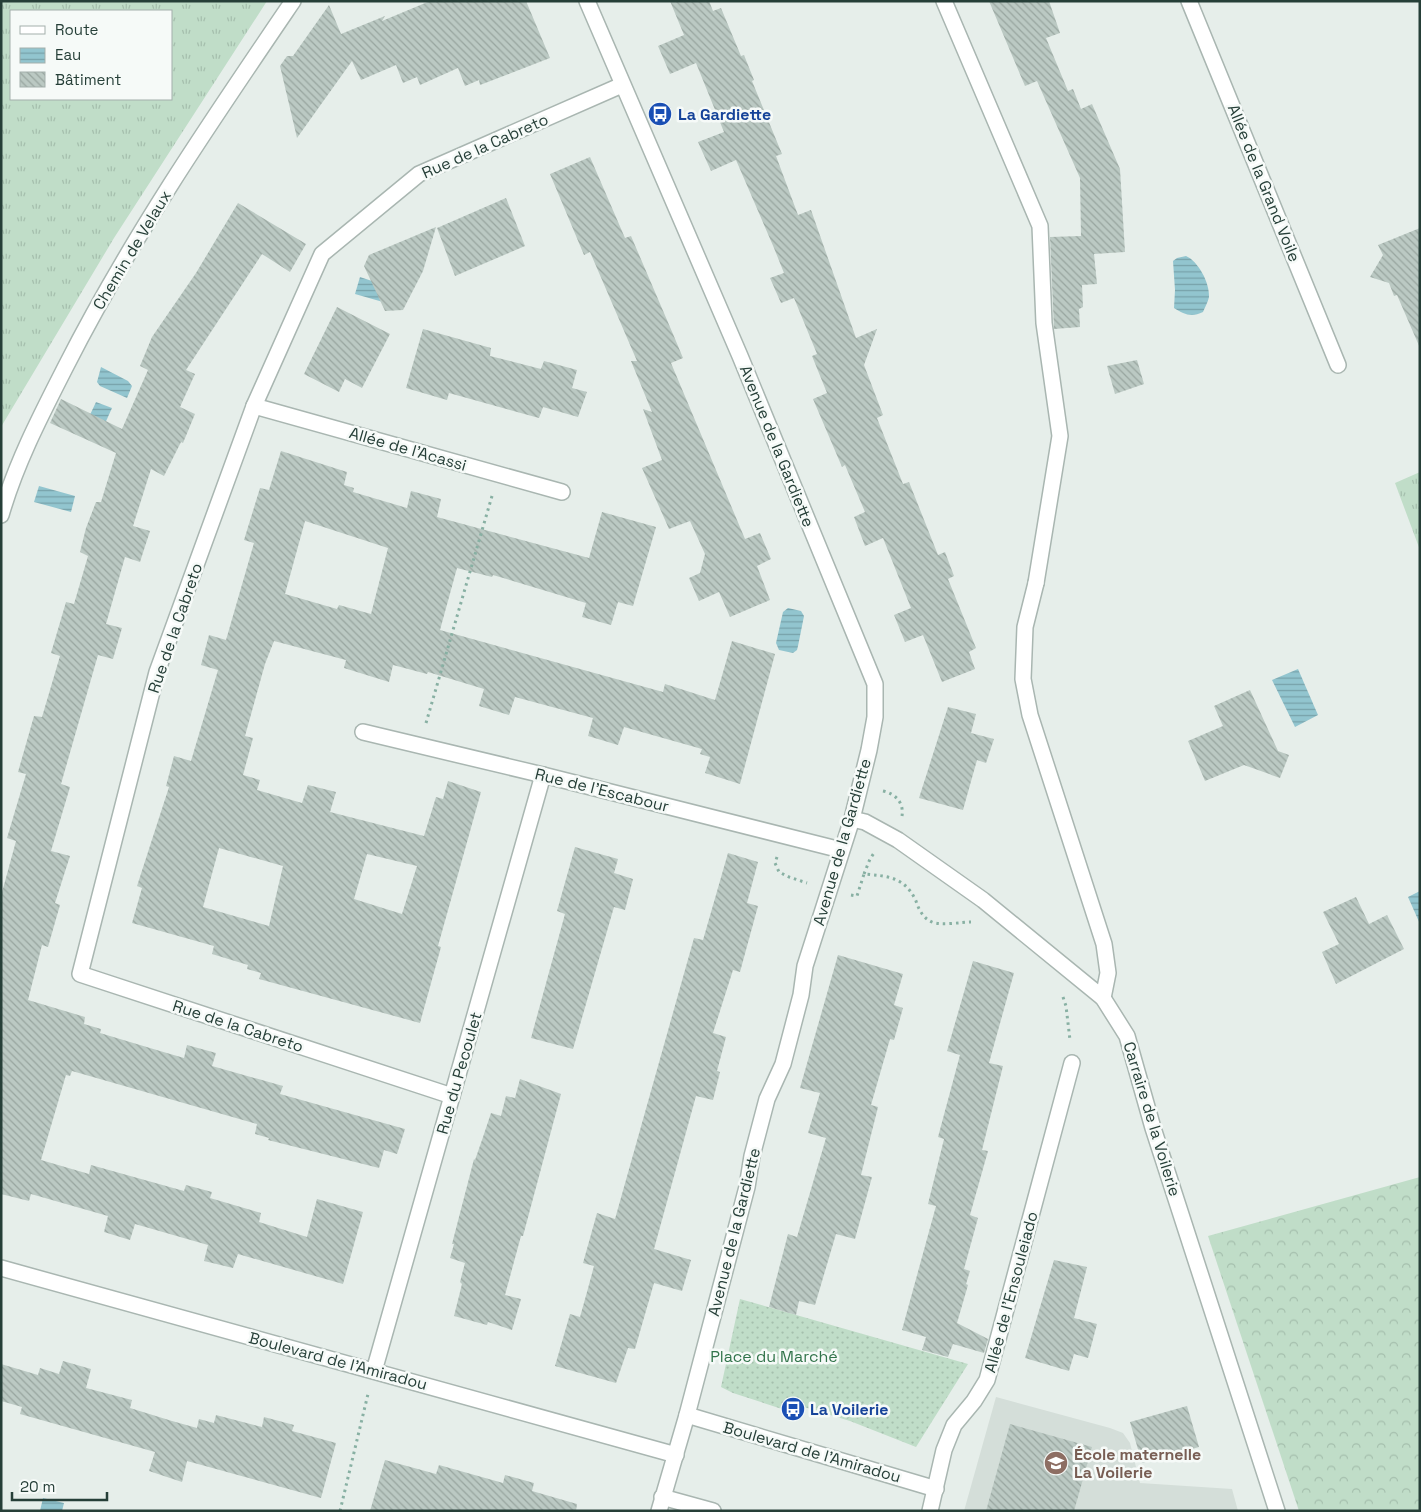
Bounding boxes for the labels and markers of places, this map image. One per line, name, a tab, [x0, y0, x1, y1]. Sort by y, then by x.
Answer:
bus stop icon: La Gardiette	[647, 101, 673, 127]
place label: La Gardiette	[678, 104, 771, 125]
bus stop icon: La Voilerie	[780, 1396, 806, 1422]
place label: La Voilerie	[810, 1399, 889, 1420]
place label: École maternelle La Voilerie	[1074, 1444, 1201, 1483]
school or university icon: École maternelle La Voilerie	[1043, 1450, 1069, 1476]

